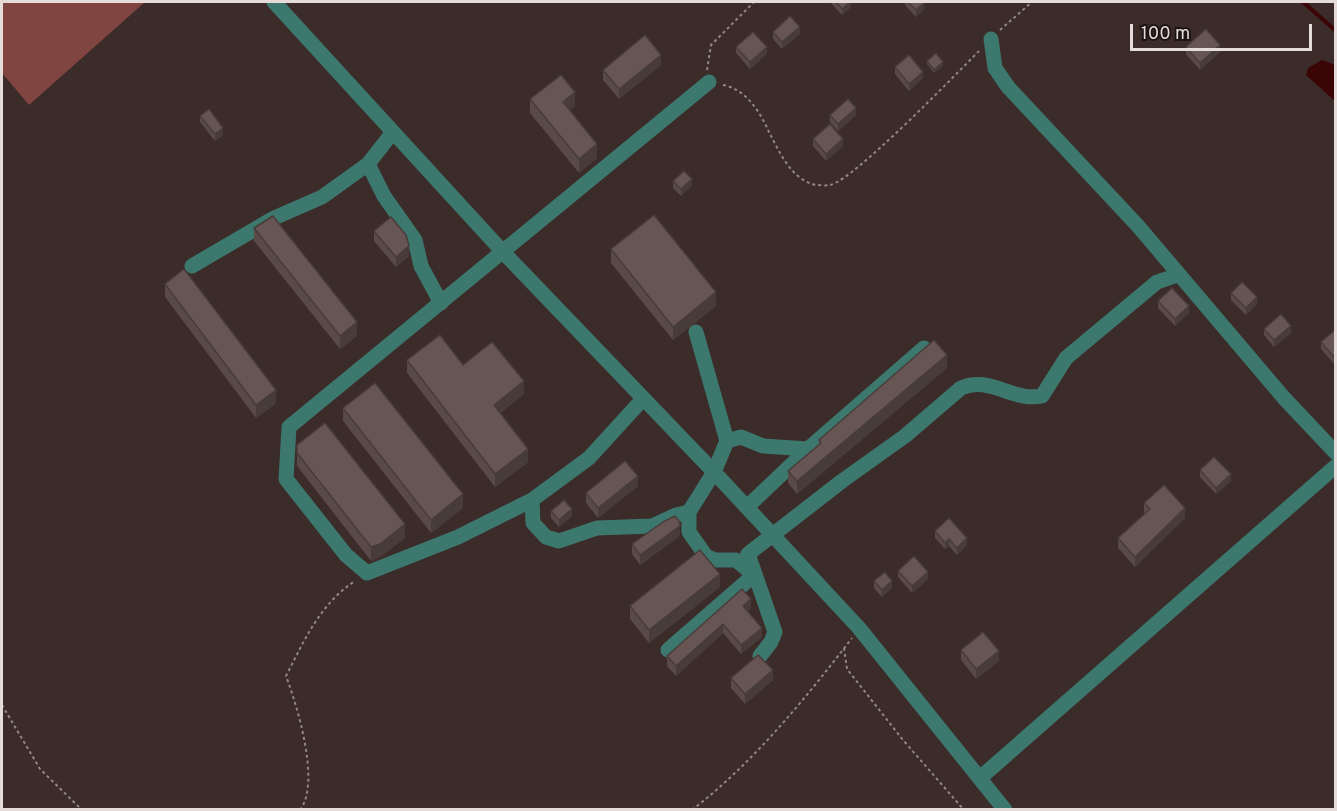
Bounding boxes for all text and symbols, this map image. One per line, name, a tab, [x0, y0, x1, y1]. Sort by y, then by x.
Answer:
scale bar	[1133, 12, 1314, 50]
text: 100 m	[1141, 23, 1190, 46]

